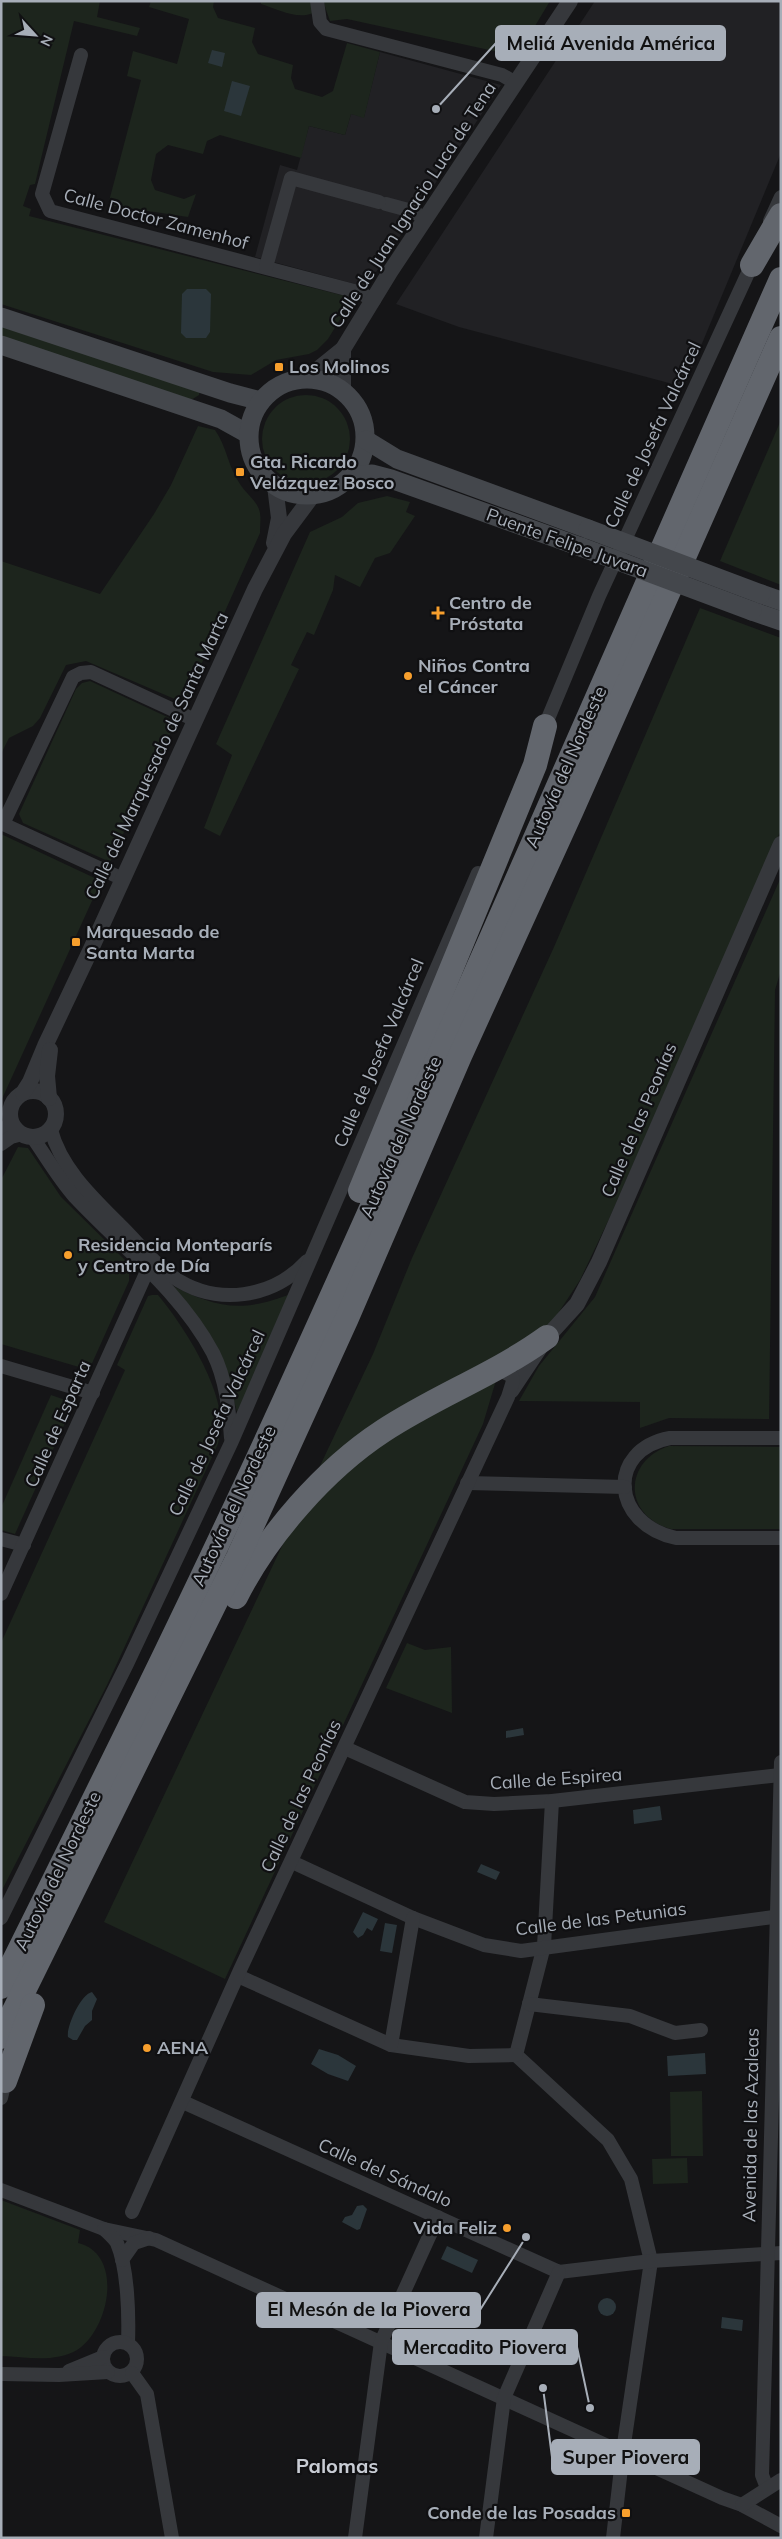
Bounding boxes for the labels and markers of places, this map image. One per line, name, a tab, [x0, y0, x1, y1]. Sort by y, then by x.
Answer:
callout: Meliá Avenida América	[496, 26, 725, 60]
place label: Los Molinos	[289, 355, 390, 378]
marker: Los Molinos	[273, 361, 285, 373]
place label: Gta. Ricardo Velázquez Bosco	[249, 450, 395, 494]
marker: Gta. Ricardo Velázquez Bosco	[234, 466, 246, 478]
place label: Centro de Próstata	[449, 591, 532, 635]
marker: Centro de Próstata	[431, 606, 445, 620]
place label: Niños Contra el Cáncer	[418, 654, 530, 698]
marker: Niños Contra el Cáncer	[402, 670, 414, 682]
place label: Marquesado de Santa Marta	[86, 920, 220, 964]
marker: Marquesado de Santa Marta	[70, 936, 82, 948]
place label: Residencia Monteparís y Centro de Día	[77, 1233, 273, 1277]
marker: Residencia Monteparís y Centro de Día	[62, 1249, 74, 1261]
place label: AENA	[157, 2036, 209, 2059]
marker: AENA	[141, 2042, 153, 2054]
place label: Vida Feliz	[412, 2216, 497, 2239]
marker: Vida Feliz	[501, 2222, 513, 2234]
callout: El Mesón de la Piovera	[257, 2293, 480, 2327]
callout: Mercadito Piovera	[393, 2330, 577, 2364]
callout: Super Piovera	[552, 2440, 699, 2474]
place label: Conde de las Posadas	[427, 2501, 616, 2524]
marker: Conde de las Posadas	[620, 2507, 632, 2519]

